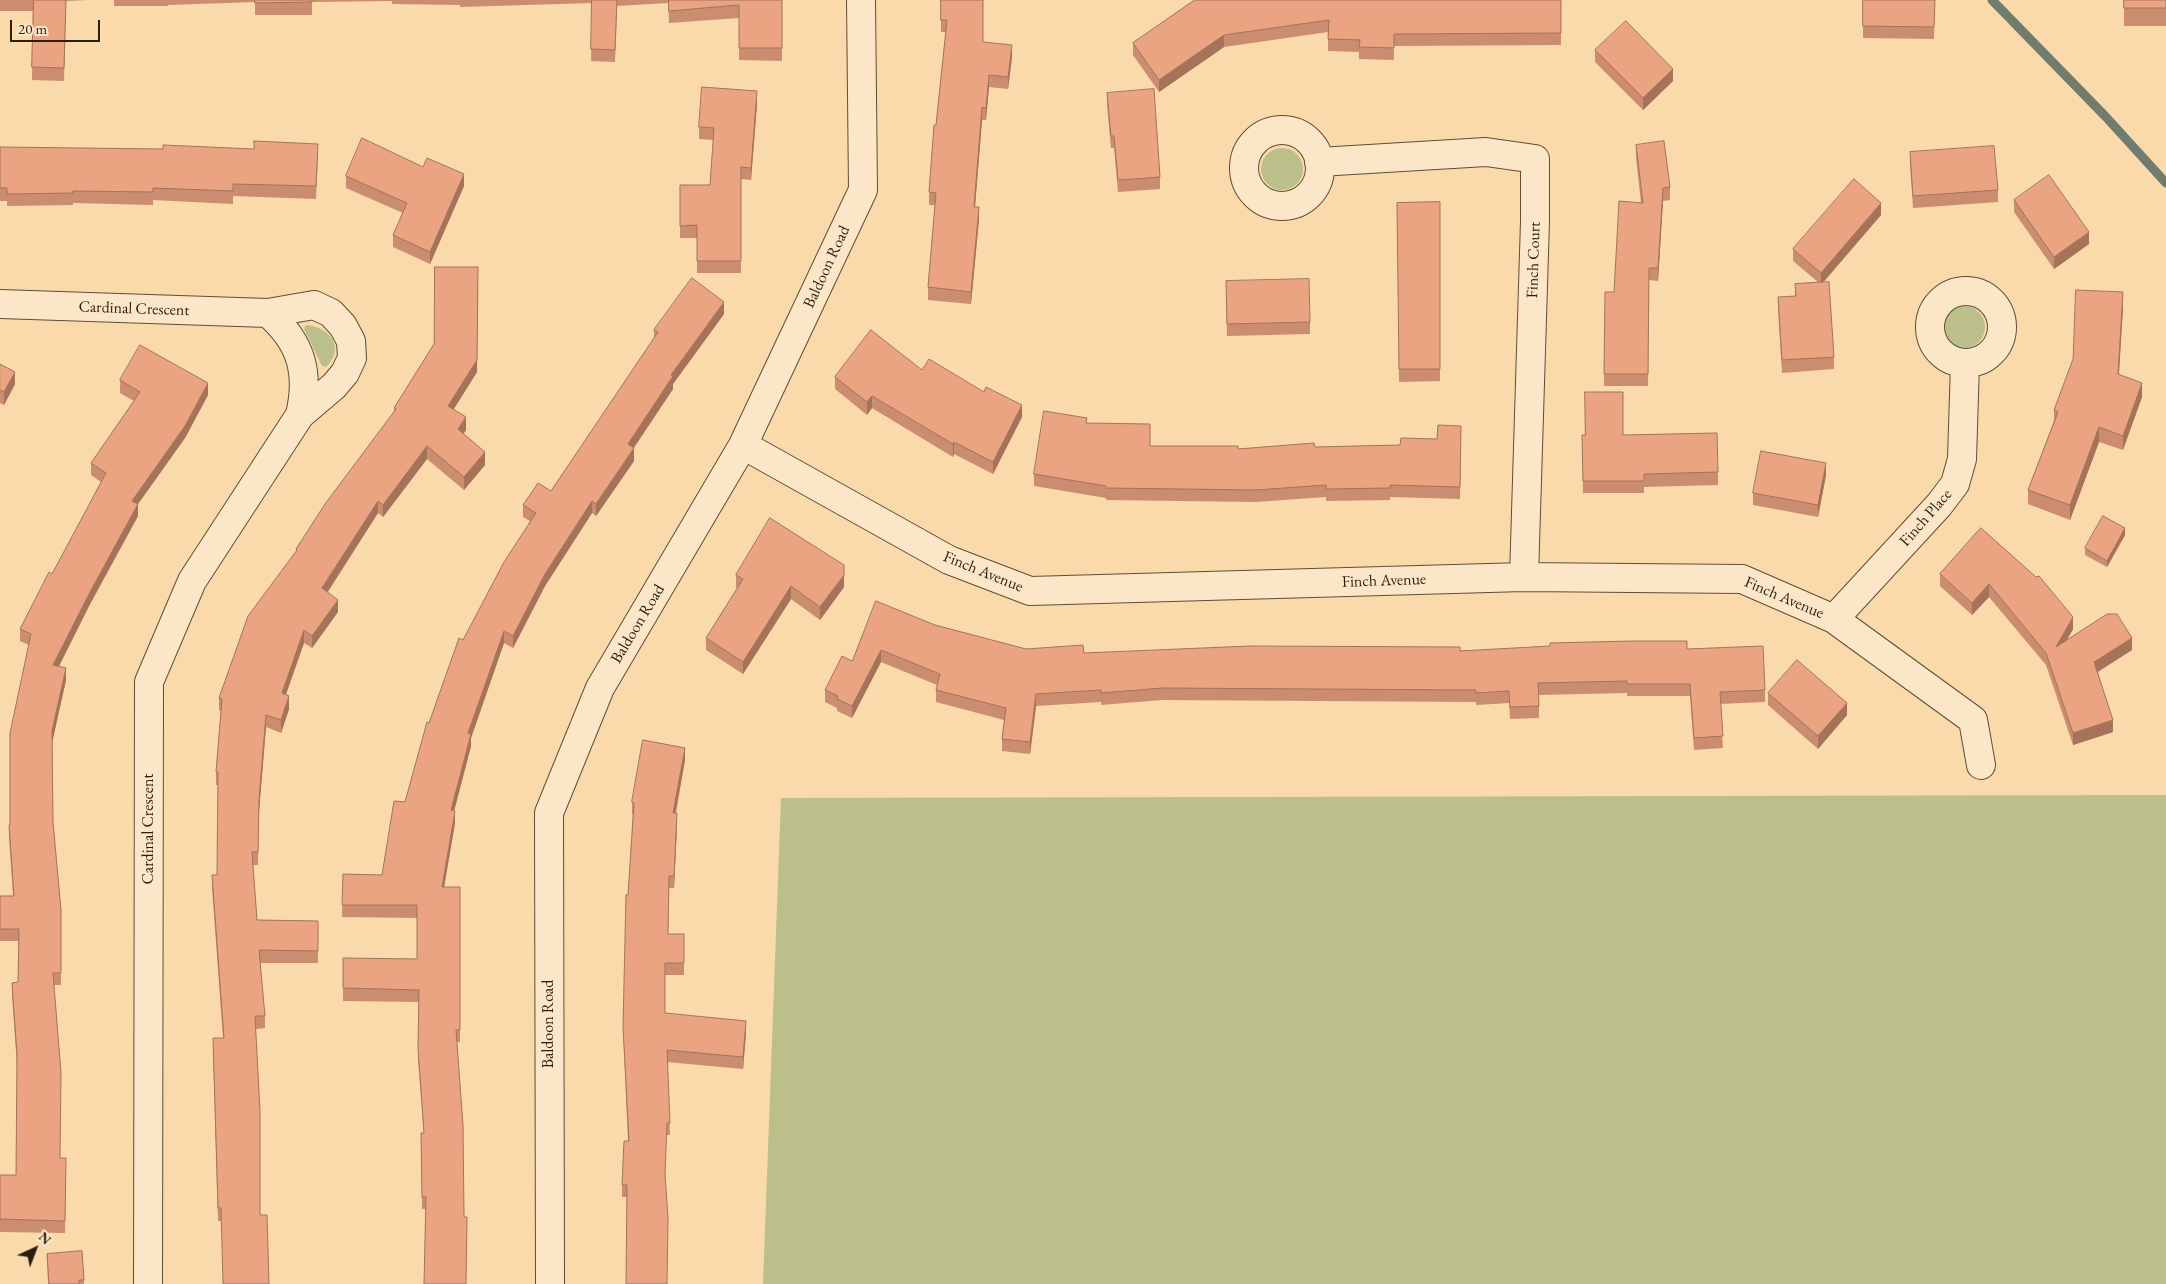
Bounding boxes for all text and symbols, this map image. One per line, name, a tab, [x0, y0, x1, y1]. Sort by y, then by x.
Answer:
scale bar	[12, 10, 102, 42]
text: 20 m	[18, 19, 47, 38]
street label: Finch Court	[1523, 221, 1545, 299]
street label: Baldoon Road	[800, 223, 854, 311]
street label: Cardinal Crescent	[78, 297, 190, 321]
street label: Finch Place	[1896, 485, 1956, 551]
street label: Finch Avenue	[940, 547, 1026, 597]
street label: Finch Avenue	[1341, 570, 1427, 592]
street label: Finch Avenue	[1741, 573, 1827, 623]
street label: Baldoon Road	[607, 581, 669, 667]
street label: Cardinal Crescent	[139, 774, 159, 884]
street label: Baldoon Road	[539, 980, 559, 1068]
north arrow	[10, 1224, 60, 1274]
text: N	[35, 1228, 56, 1248]

